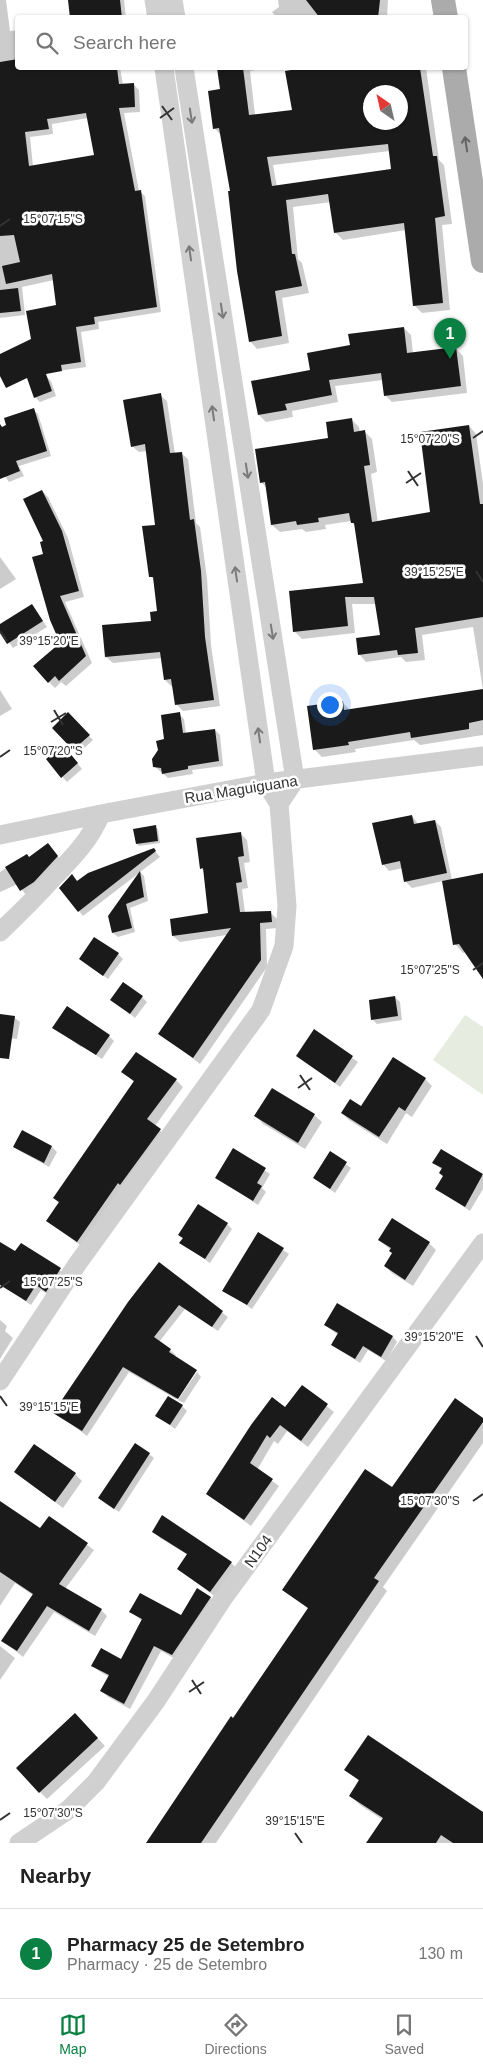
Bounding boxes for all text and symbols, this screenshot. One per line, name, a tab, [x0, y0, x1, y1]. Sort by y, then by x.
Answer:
search box	[15, 15, 468, 70]
icon: search	[33, 29, 61, 57]
text: Search here	[73, 32, 177, 53]
north arrow	[363, 85, 408, 130]
one-way arrow	[186, 107, 196, 123]
one-way arrow	[460, 136, 470, 152]
text: 15°07'15"S	[23, 212, 83, 226]
one-way arrow	[185, 245, 195, 261]
one-way arrow	[217, 302, 227, 318]
pin: 1	[434, 318, 466, 359]
one-way arrow	[208, 406, 218, 422]
text: 15°07'20"S	[400, 432, 460, 446]
one-way arrow	[242, 463, 252, 479]
text: 39°15'25"E	[404, 565, 464, 579]
one-way arrow	[231, 567, 241, 583]
one-way arrow	[267, 624, 277, 640]
text: 39°15'20"E	[19, 634, 79, 648]
your location	[317, 692, 343, 718]
one-way arrow	[254, 728, 264, 744]
text: 15°07'20"S	[23, 744, 83, 758]
street label: Rua Maguiguana	[183, 772, 299, 806]
text: 15°07'25"S	[400, 963, 460, 977]
text: 15°07'25"S	[23, 1275, 83, 1289]
text: 39°15'20"E	[404, 1330, 464, 1344]
text: 39°15'15"E	[19, 1400, 79, 1414]
text: 15°07'30"S	[400, 1494, 460, 1508]
street label: N104	[241, 1531, 275, 1571]
text: 15°07'30"S	[23, 1806, 83, 1820]
text: 39°15'15"E	[265, 1814, 325, 1828]
text: Nearby	[20, 1864, 91, 1887]
text: Pharmacy 25 de Setembro	[67, 1934, 305, 1955]
text: 1	[32, 1945, 40, 1962]
text: 130 m	[419, 1945, 463, 1962]
text: Pharmacy · 25 de Setembro	[67, 1956, 267, 1973]
tab: Map	[59, 2011, 87, 2057]
tab: Directions	[205, 2011, 267, 2057]
tab: Saved	[384, 2011, 424, 2057]

